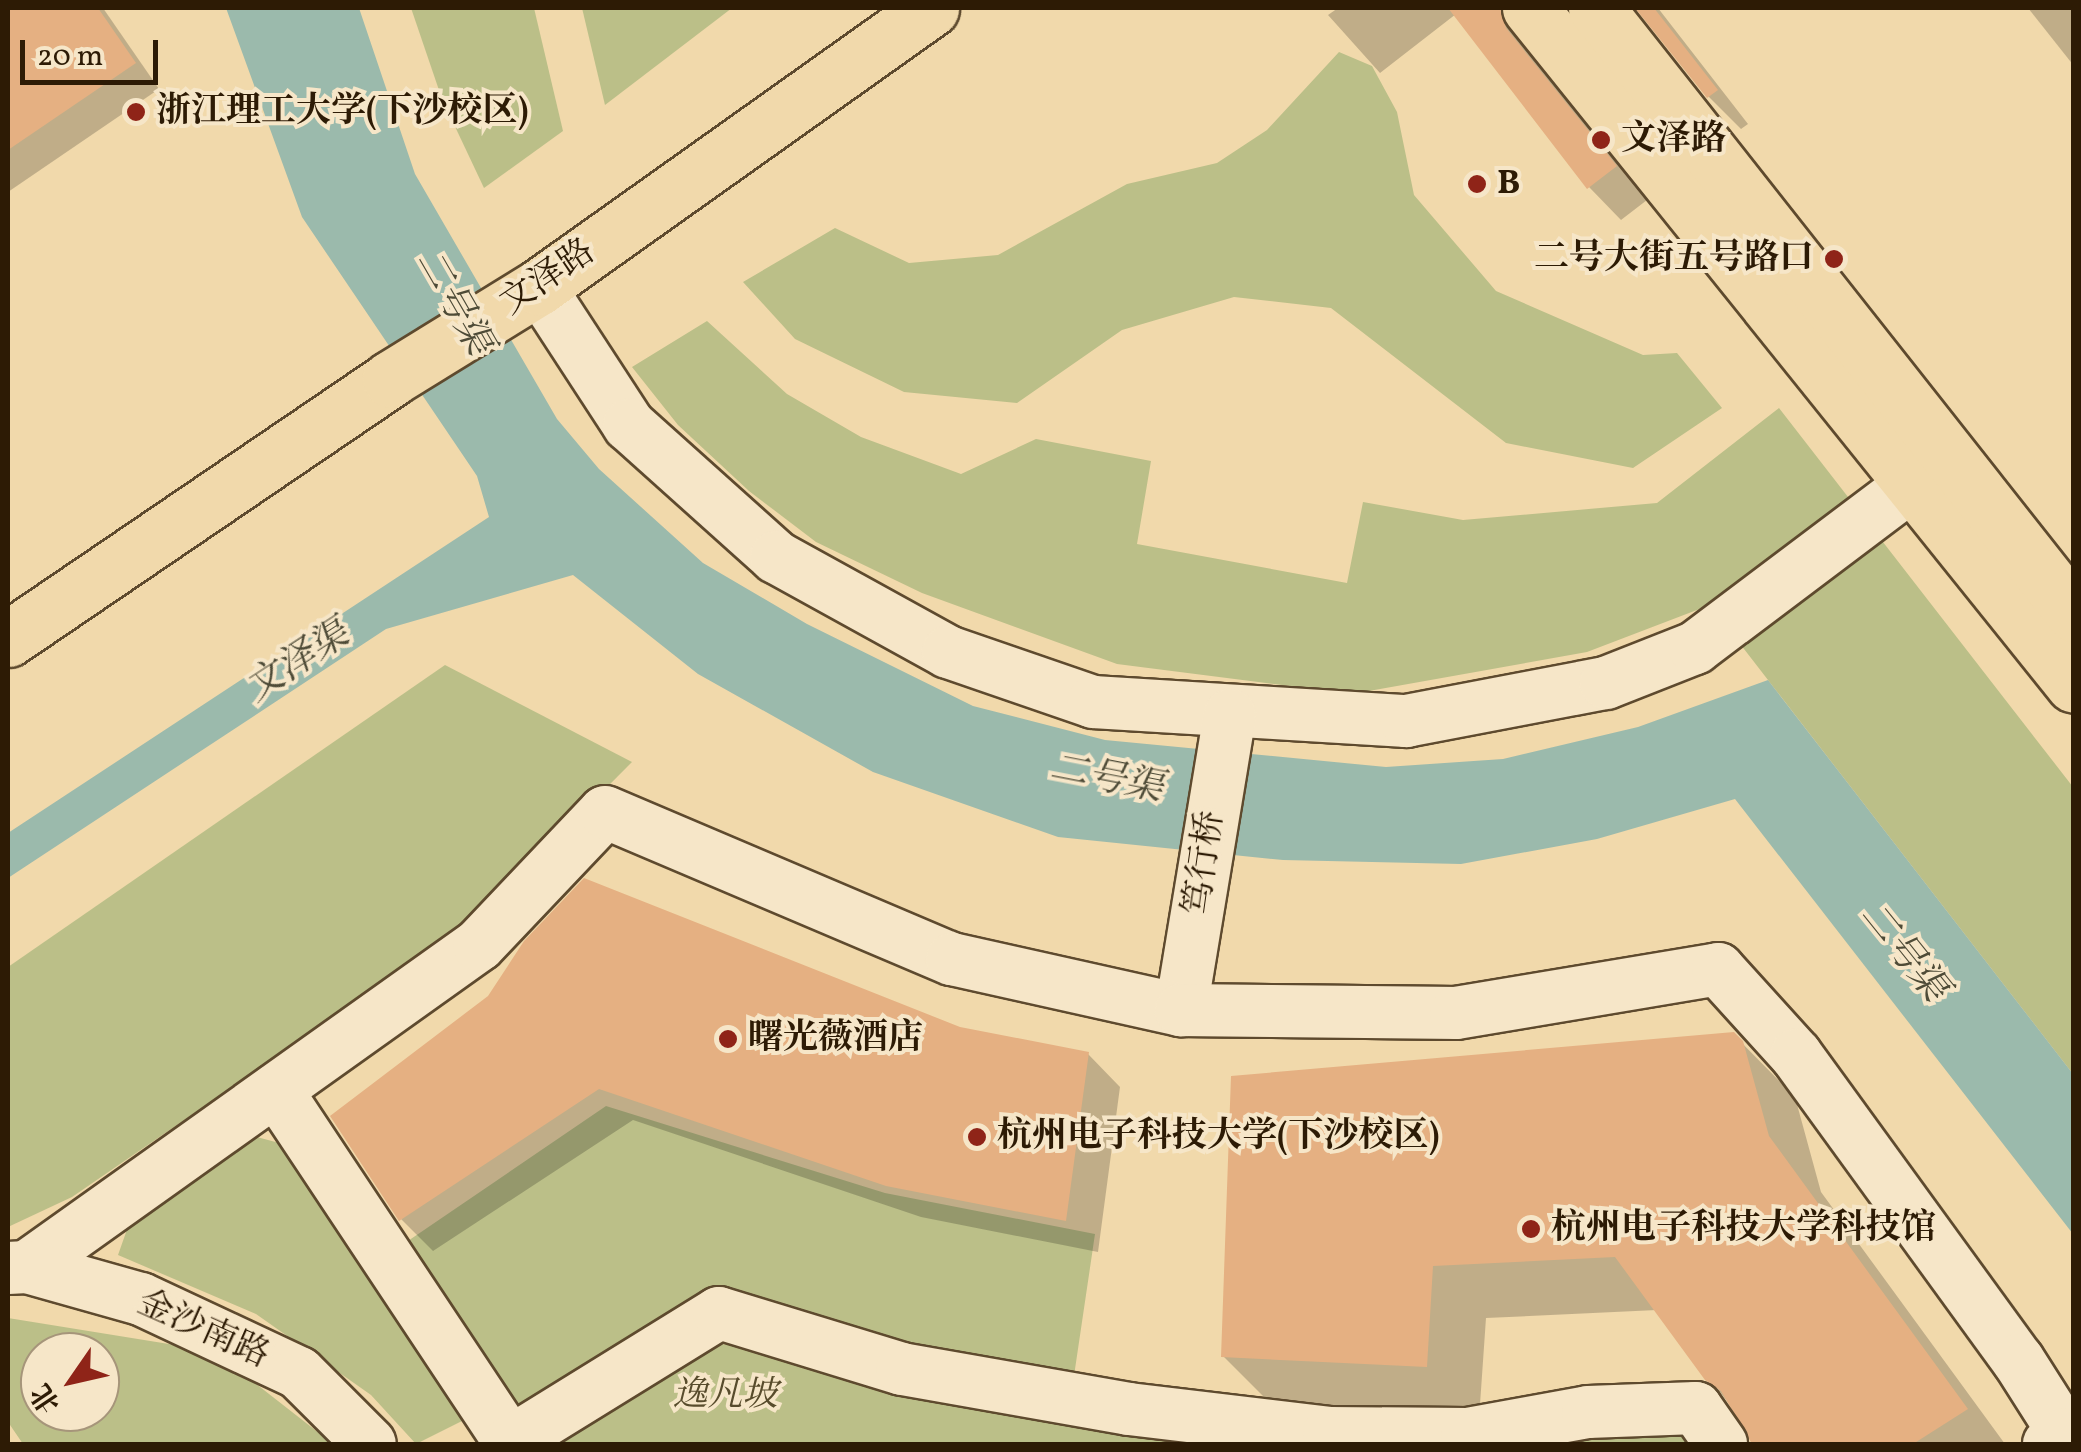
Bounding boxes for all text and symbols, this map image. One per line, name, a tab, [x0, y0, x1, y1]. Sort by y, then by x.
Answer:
scale bar	[25, 20, 162, 82]
text: 20 m	[37, 36, 103, 78]
place label: 浙江理工大学(下沙校区)	[156, 91, 529, 133]
marker: 浙江理工大学(下沙校区)	[125, 101, 147, 123]
place label: 文泽路	[1621, 119, 1726, 161]
marker: 文泽路	[1590, 129, 1612, 151]
place label: B	[1497, 163, 1520, 205]
marker: B	[1466, 173, 1488, 195]
street label: 文泽路	[493, 231, 603, 325]
place label: 二号大街五号路口	[1534, 238, 1814, 280]
water label: 二号渠	[404, 242, 500, 364]
marker: 二号大街五号路口	[1823, 248, 1845, 270]
water label: 文泽渠	[238, 613, 358, 713]
water label: 二号渠	[1046, 747, 1166, 813]
street label: 笃行桥	[1177, 808, 1233, 918]
water label: 二号渠	[1848, 894, 1956, 1012]
place label: 曙光薇酒店	[748, 1018, 923, 1060]
marker: 曙光薇酒店	[717, 1028, 739, 1050]
place label: 杭州电子科技大学(下沙校区)	[997, 1116, 1440, 1158]
marker: 杭州电子科技大学(下沙校区)	[966, 1126, 988, 1148]
place label: 杭州电子科技大学科技馆	[1551, 1208, 1936, 1250]
marker: 杭州电子科技大学科技馆	[1520, 1218, 1542, 1240]
street label: 金沙南路	[131, 1282, 275, 1378]
north arrow	[20, 1332, 120, 1432]
text: 北	[22, 1375, 70, 1420]
park label: 逸凡坡	[673, 1375, 777, 1417]

